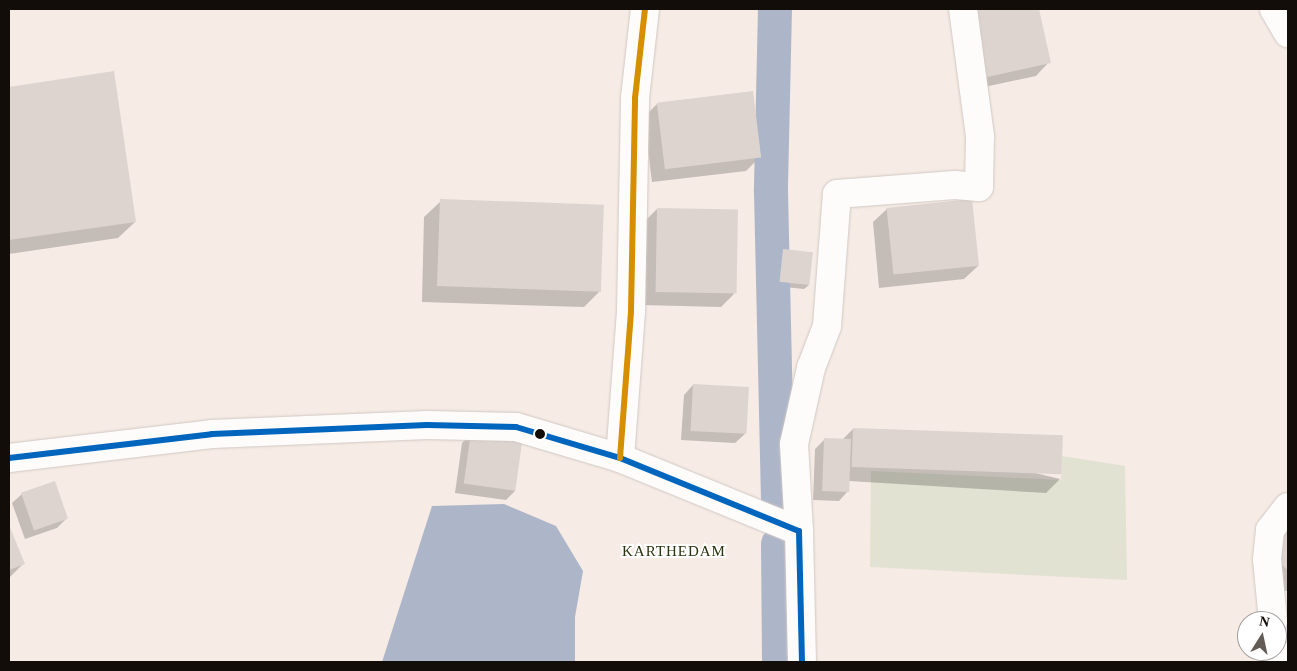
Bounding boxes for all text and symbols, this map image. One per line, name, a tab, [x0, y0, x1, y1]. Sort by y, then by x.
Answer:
unlabelled marker	[535, 429, 545, 439]
district label: KARTHEDAM	[621, 543, 727, 561]
north arrow	[1237, 611, 1287, 661]
text: N	[1258, 613, 1271, 630]

